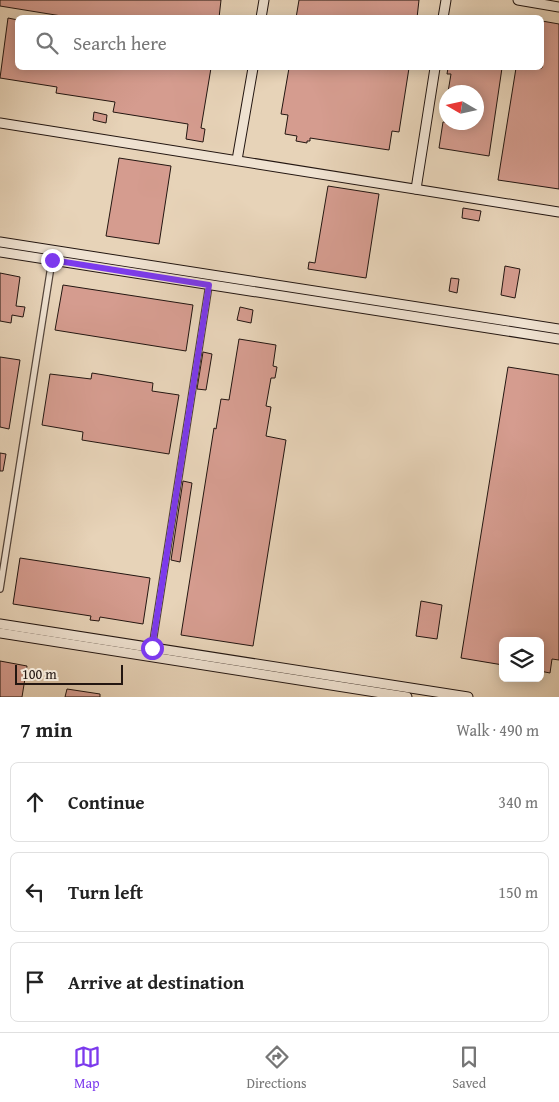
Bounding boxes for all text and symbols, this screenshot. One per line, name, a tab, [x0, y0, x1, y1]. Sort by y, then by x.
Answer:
search box	[15, 15, 544, 70]
icon: search	[33, 29, 61, 57]
text: Search here	[73, 29, 167, 57]
north arrow	[439, 85, 484, 130]
route end	[41, 249, 64, 272]
route start	[141, 637, 164, 660]
map controls	[499, 637, 544, 682]
button: layers	[499, 637, 544, 682]
scale bar	[15, 662, 122, 685]
text: 100 m	[22, 664, 57, 684]
text: 7 min	[20, 714, 72, 745]
text: Walk · 490 m	[456, 718, 539, 742]
icon: ahead	[21, 788, 49, 816]
text: Continue	[68, 788, 145, 816]
text: 340 m	[498, 790, 538, 814]
icon: left	[21, 878, 49, 906]
text: Turn left	[68, 878, 143, 906]
text: 150 m	[498, 880, 538, 904]
icon: arrive	[21, 968, 49, 996]
text: Arrive at destination	[68, 968, 244, 996]
tab: Map	[73, 1043, 101, 1093]
tab: Directions	[246, 1043, 307, 1093]
tab: Saved	[452, 1043, 486, 1093]

